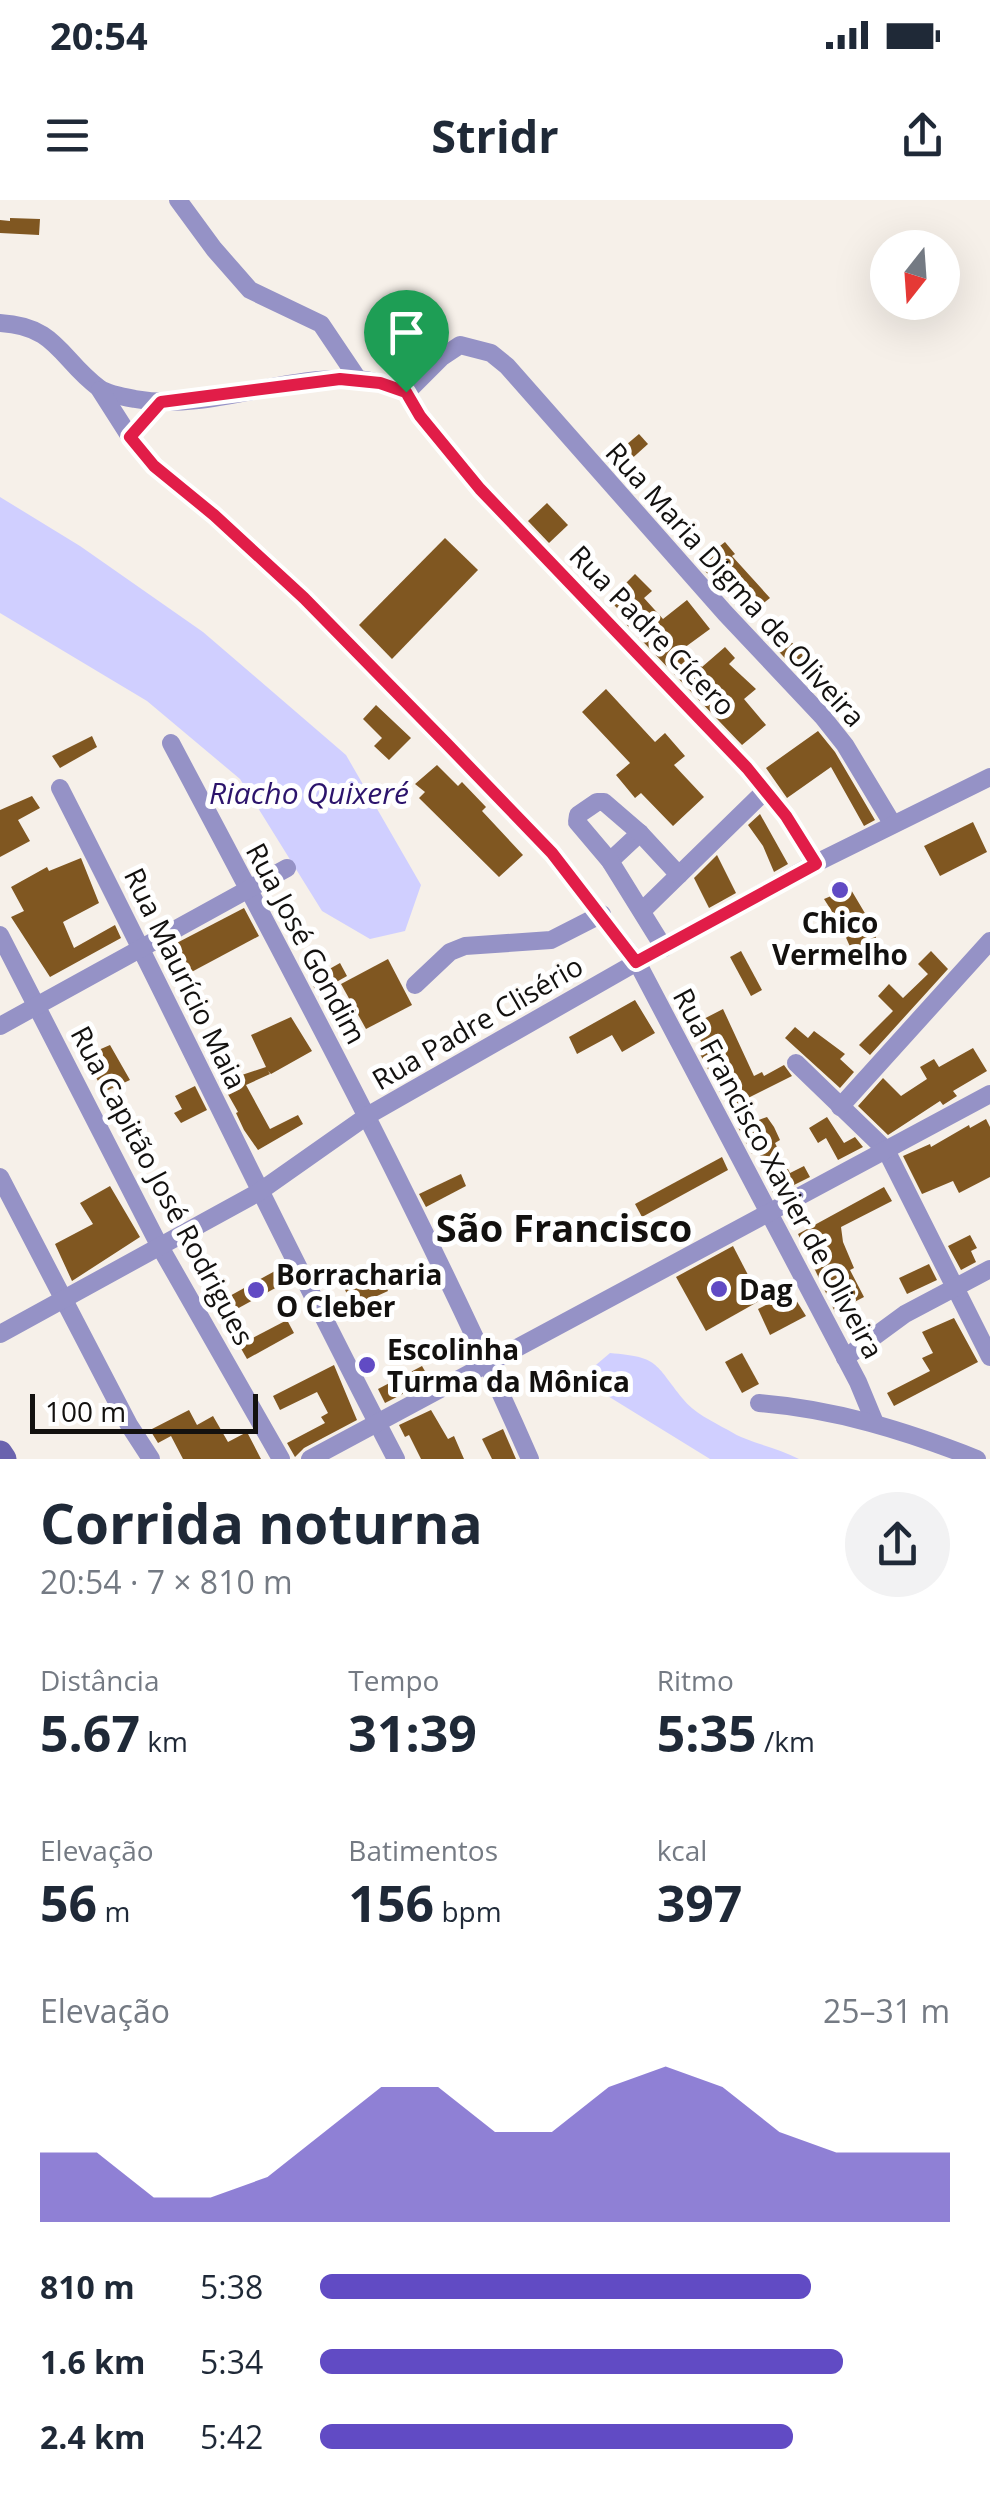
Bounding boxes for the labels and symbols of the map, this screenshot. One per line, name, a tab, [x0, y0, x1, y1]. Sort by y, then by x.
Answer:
north arrow	[870, 230, 960, 320]
pin	[364, 290, 449, 393]
street label: Rua Maria Digma de Oliveira	[598, 434, 874, 734]
street label: Rua Padre Cícero	[562, 536, 744, 724]
water label: Riacho Quixeré	[209, 772, 409, 813]
street label: Rua José Gondim	[238, 836, 376, 1050]
street label: Rua Maurício Maia	[116, 861, 256, 1095]
marker: Chico Vermelho	[829, 879, 851, 901]
place label: Chico Vermelho	[772, 903, 908, 973]
street label: Rua Padre Clisério	[365, 946, 589, 1098]
street label: Rua Francisco Xavier de Oliveira	[665, 981, 893, 1365]
street label: Rua Capitão José Rodrigues	[63, 1019, 263, 1351]
district label: São Francisco	[436, 1201, 692, 1253]
place label: Borracharia O Cleber	[276, 1255, 442, 1325]
place label: Dag	[739, 1270, 793, 1308]
marker: Dag	[708, 1278, 730, 1300]
marker: Borracharia O Cleber	[245, 1279, 267, 1301]
place label: Escolinha Turma da Mônica	[387, 1330, 630, 1400]
marker: Escolinha Turma da Mônica	[356, 1354, 378, 1376]
scale bar	[30, 1389, 258, 1434]

